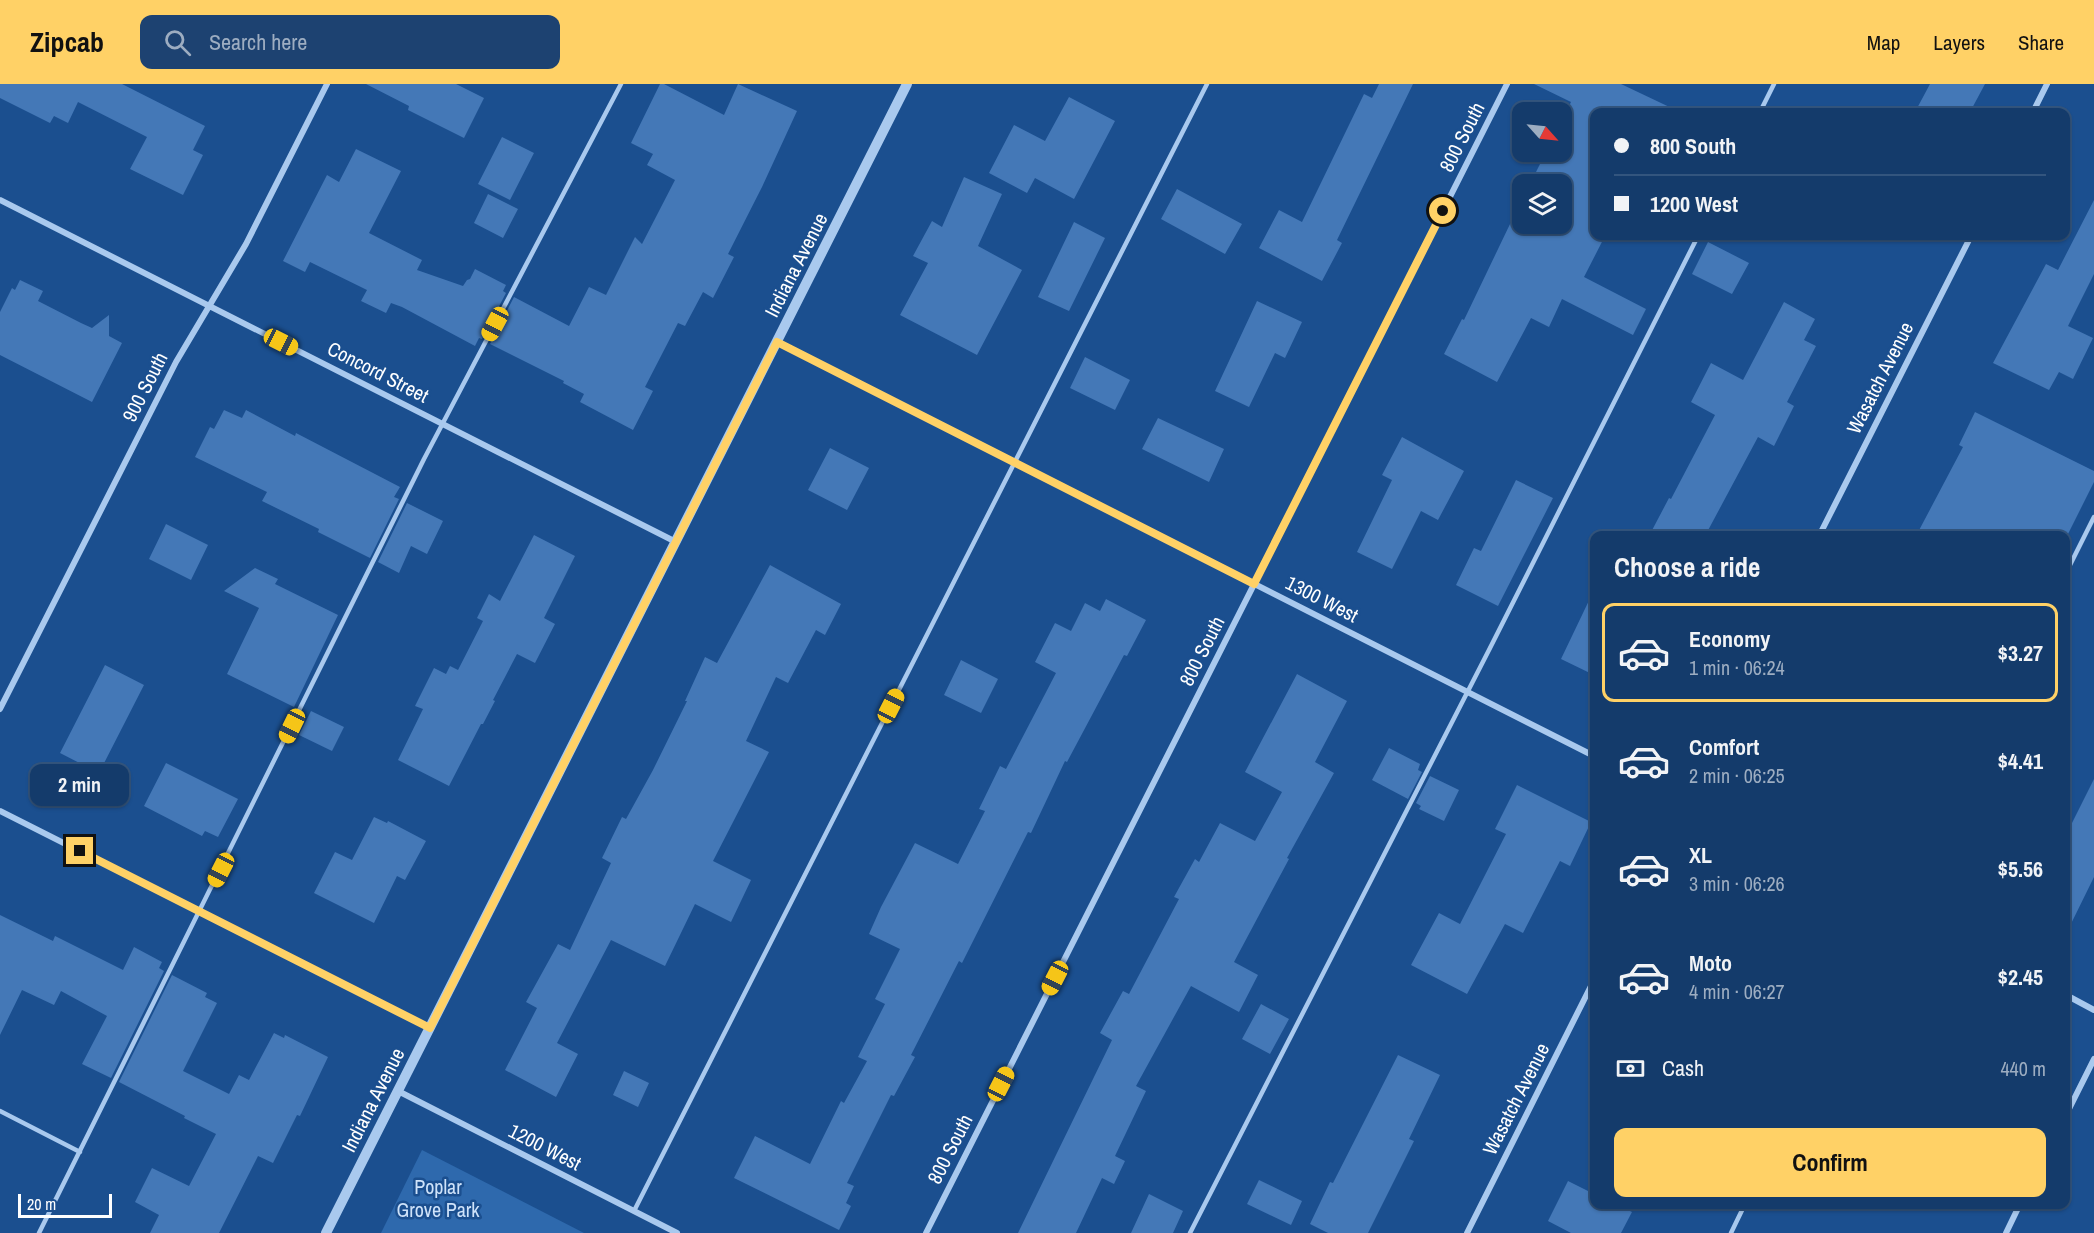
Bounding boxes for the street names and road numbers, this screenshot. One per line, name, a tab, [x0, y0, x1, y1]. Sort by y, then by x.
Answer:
street label: 800 South	[1433, 97, 1491, 176]
street label: Indiana Avenue	[758, 208, 833, 322]
street label: Wasatch Avenue	[1840, 317, 1919, 438]
street label: Concord Street	[323, 334, 434, 409]
street label: 900 South	[116, 347, 174, 426]
street label: 1300 West	[1281, 569, 1364, 629]
street label: 800 South	[1173, 611, 1231, 690]
street label: Wasatch Avenue	[1476, 1038, 1555, 1159]
street label: Indiana Avenue	[335, 1043, 410, 1157]
street label: 800 South	[921, 1109, 979, 1188]
street label: 1200 West	[504, 1117, 587, 1177]

